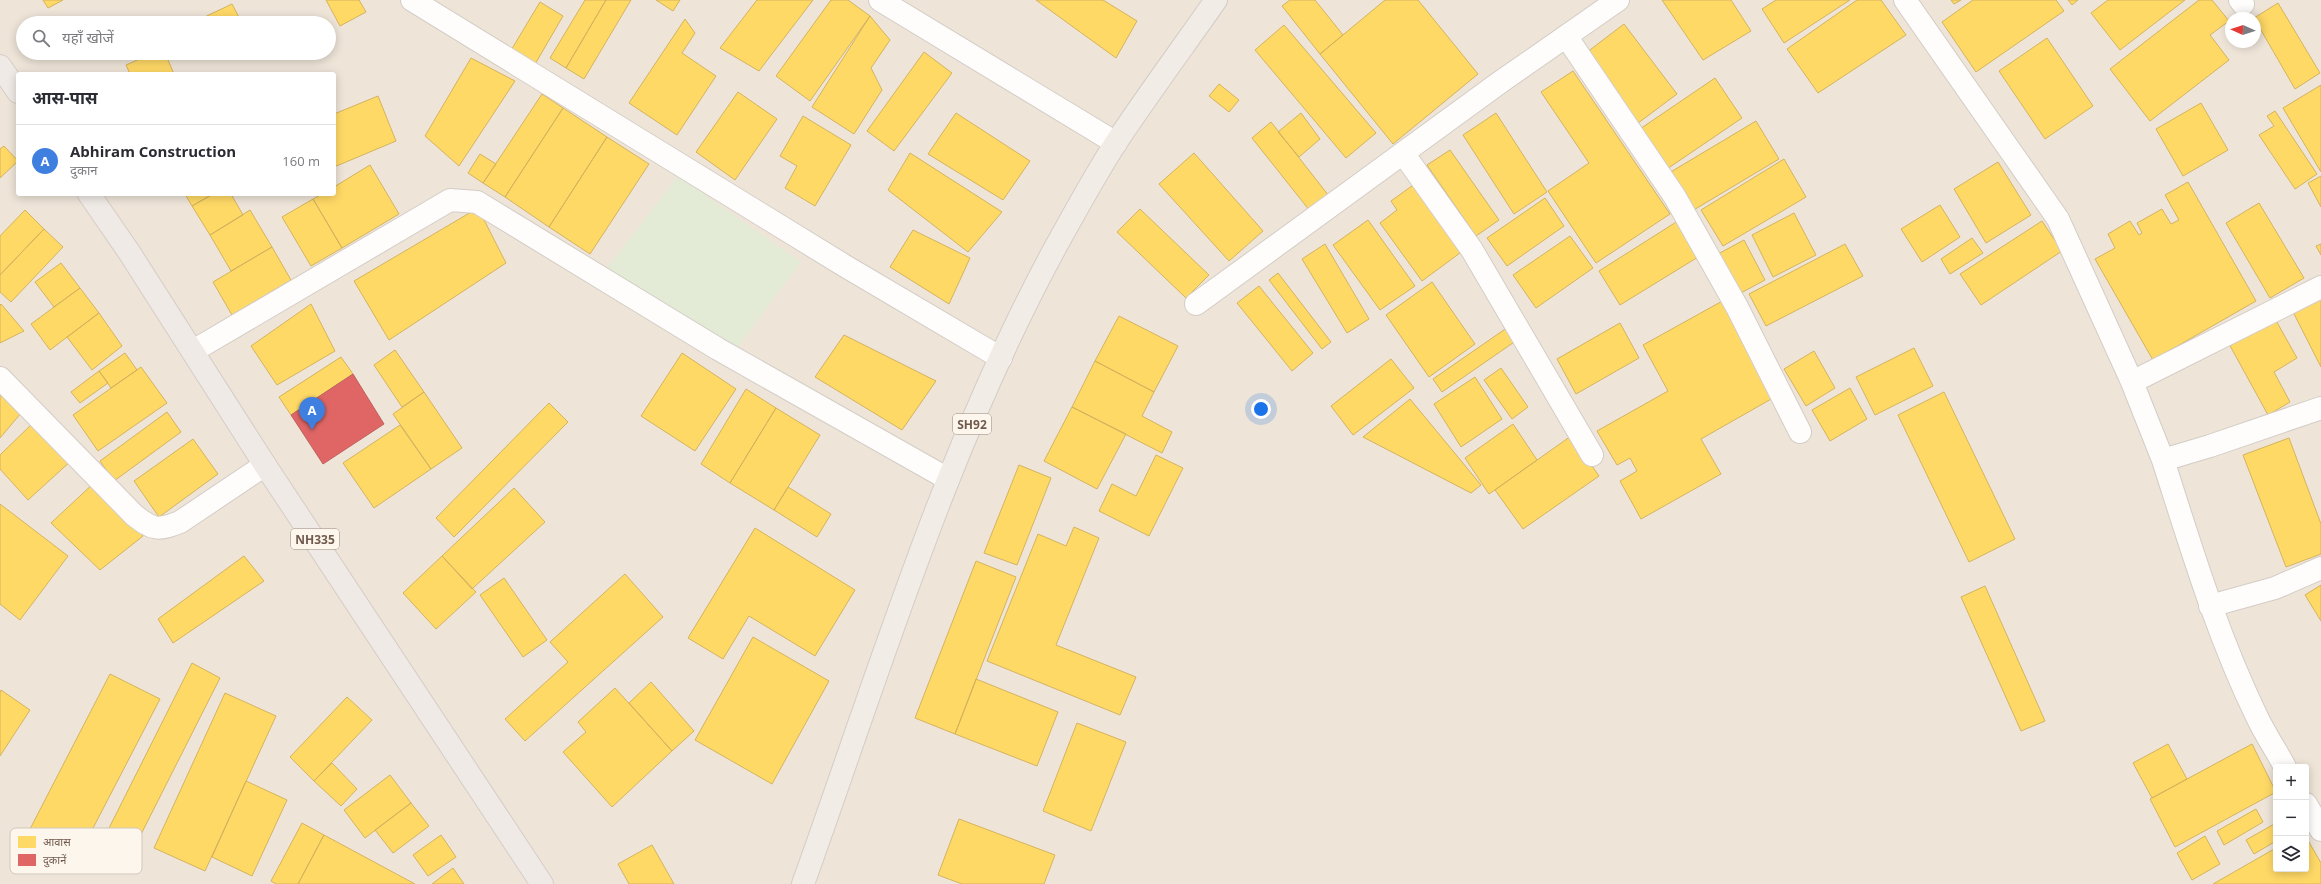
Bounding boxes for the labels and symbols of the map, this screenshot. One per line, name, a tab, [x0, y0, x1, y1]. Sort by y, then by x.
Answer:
north arrow	[2225, 12, 2261, 48]
pin: A	[299, 397, 325, 430]
your location	[1251, 399, 1271, 419]
road number: SH92	[953, 414, 991, 434]
road number: NH335	[291, 529, 339, 549]
legend	[10, 828, 142, 874]
text: आवास	[43, 834, 71, 849]
text: दुकानें	[43, 852, 67, 868]

